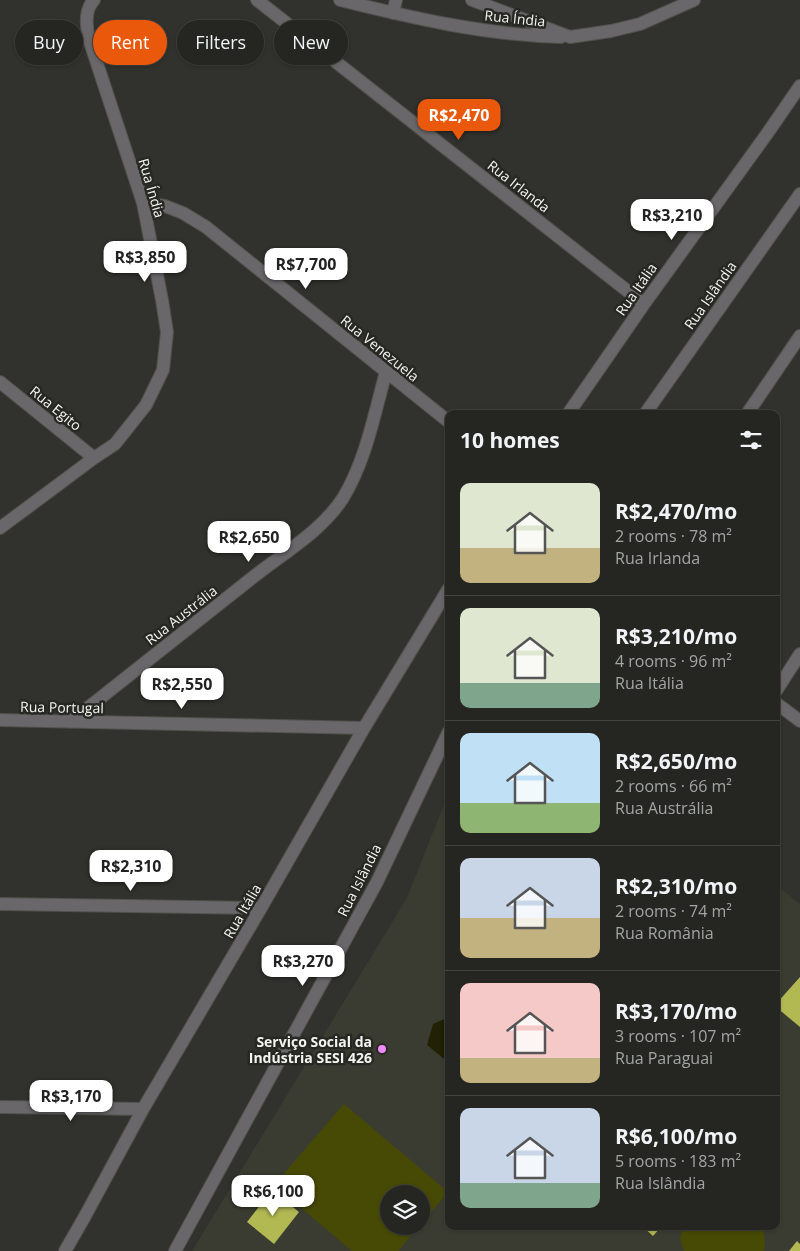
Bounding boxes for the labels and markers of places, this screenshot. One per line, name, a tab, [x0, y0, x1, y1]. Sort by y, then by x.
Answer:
pin: R$2,470	[413, 98, 505, 141]
pin: R$3,210	[626, 198, 718, 241]
pin: R$3,850	[99, 240, 191, 283]
pin: R$7,700	[260, 248, 352, 290]
pin: R$2,650	[203, 520, 295, 563]
pin: R$2,550	[136, 668, 228, 710]
pin: R$2,310	[85, 850, 177, 892]
pin: R$3,270	[257, 944, 349, 987]
place label: Serviço Social da Indústria SESI 426	[249, 1032, 372, 1067]
marker: Serviço Social da Indústria SESI 426	[376, 1043, 388, 1055]
pin: R$3,170	[25, 1080, 117, 1122]
pin: R$6,100	[227, 1174, 319, 1217]

